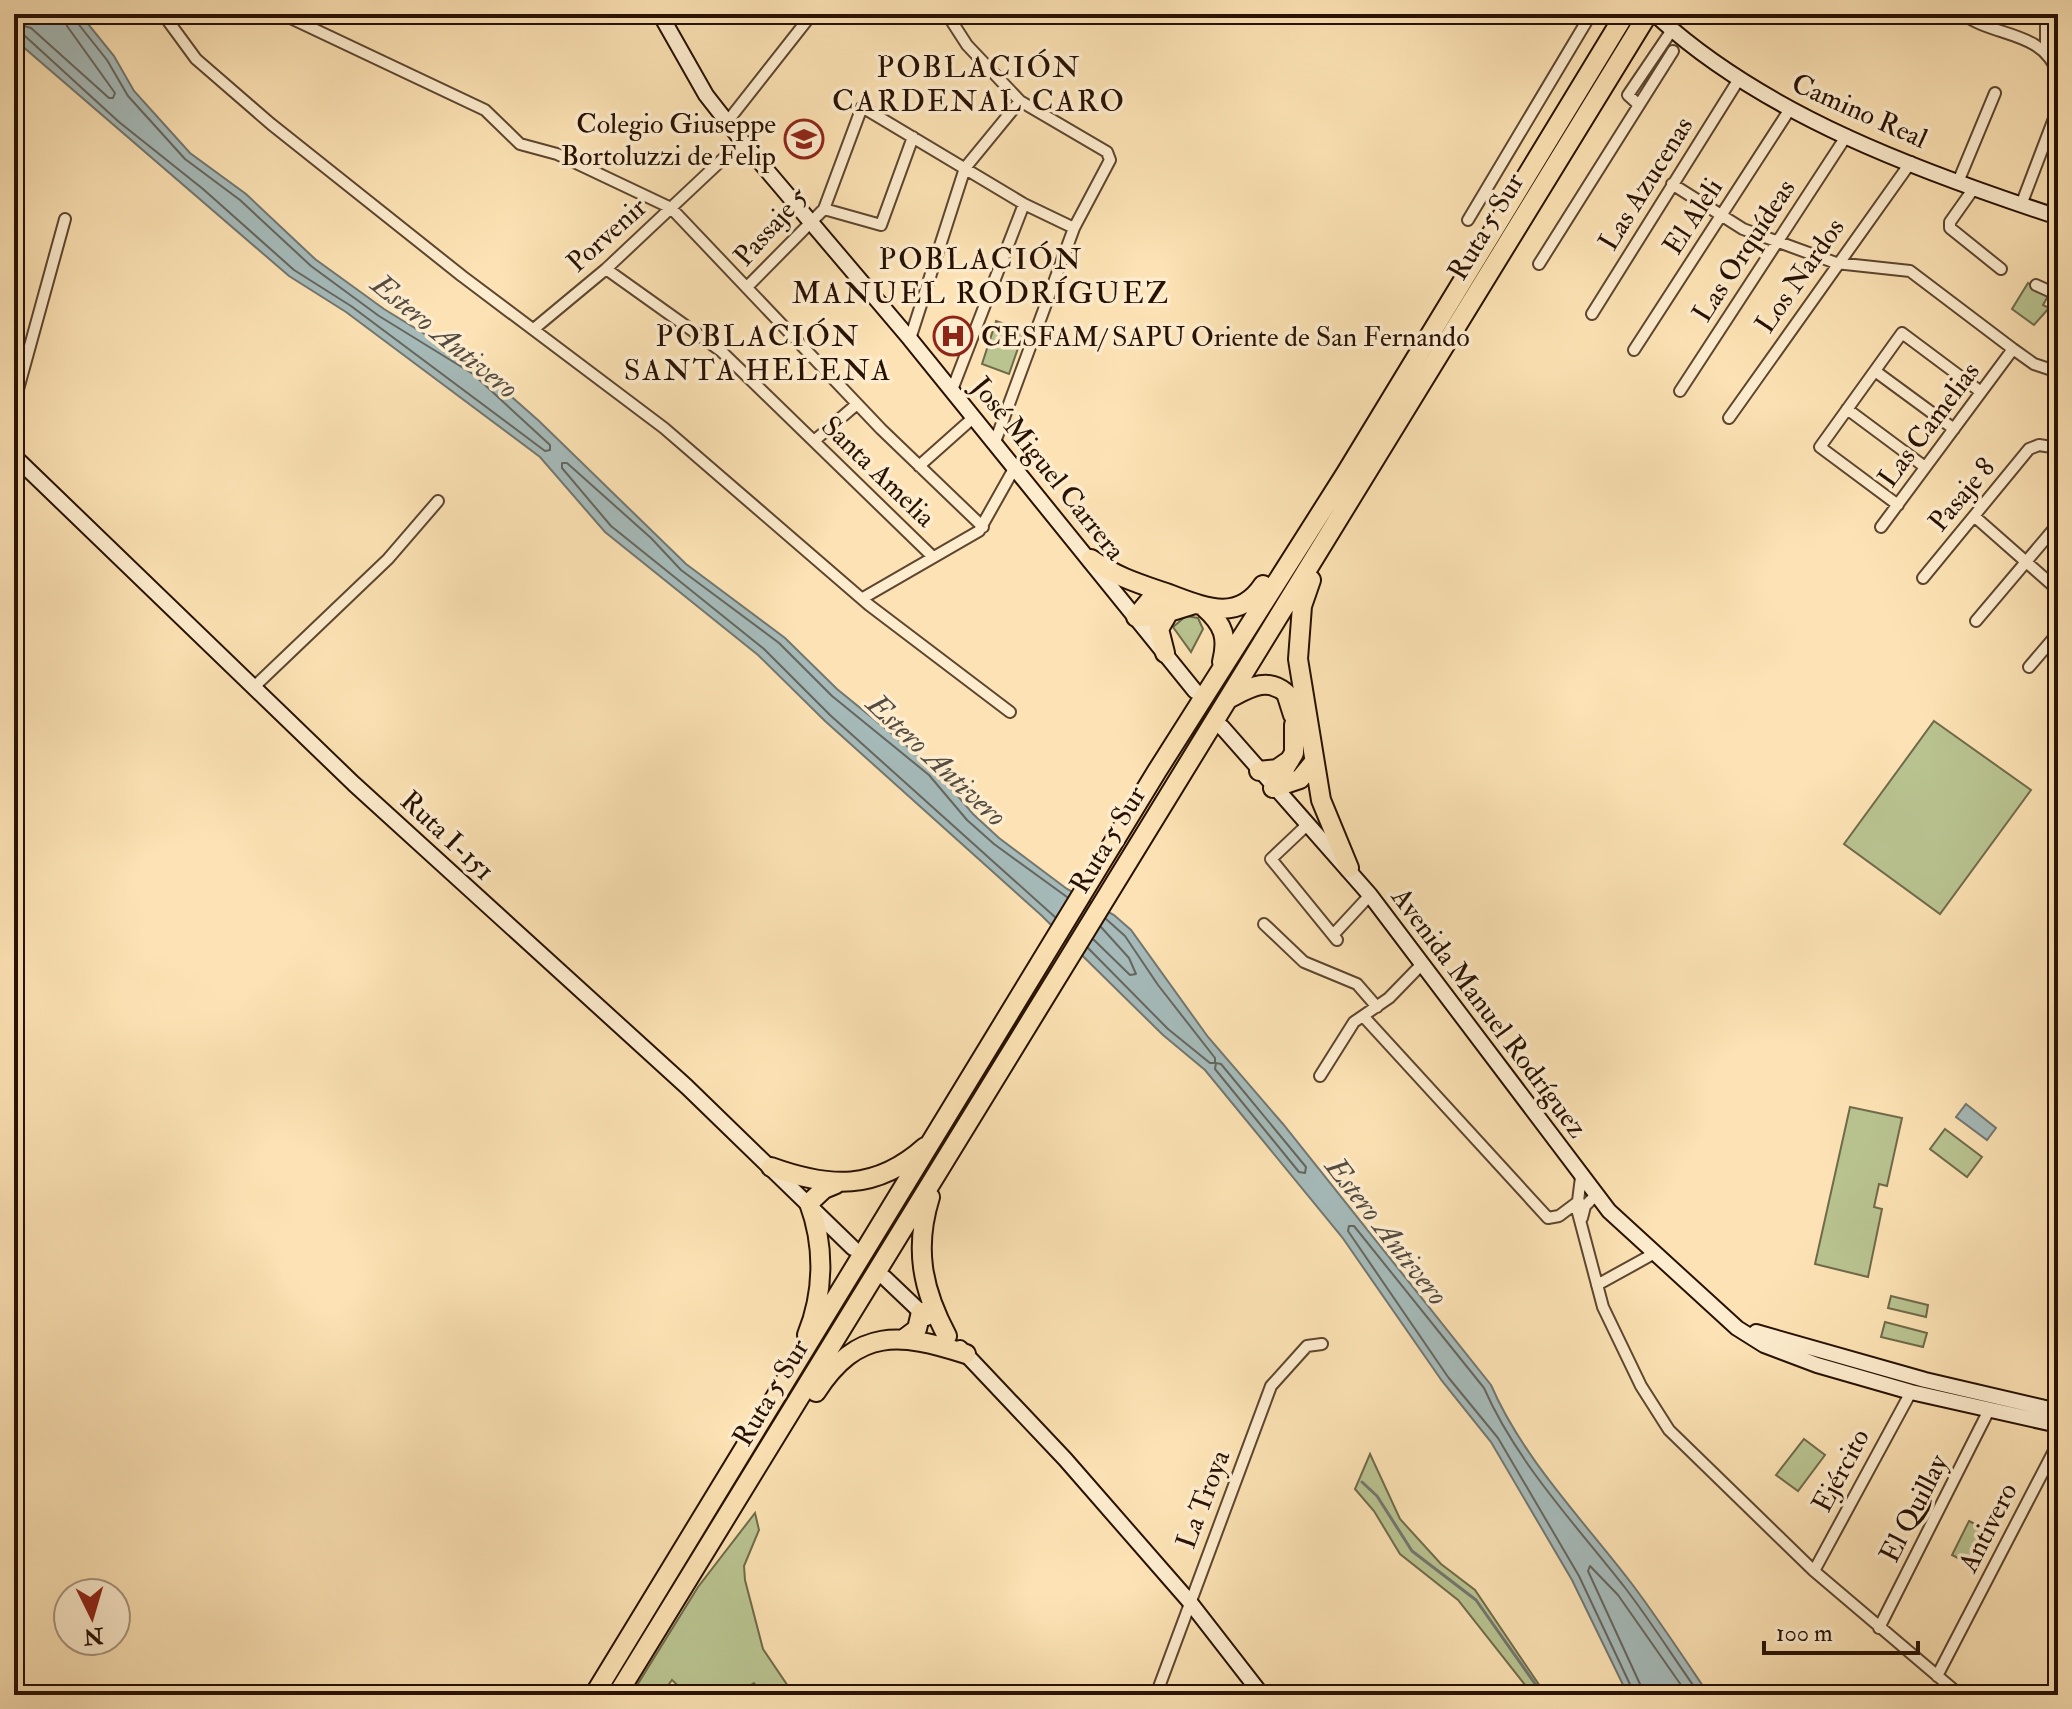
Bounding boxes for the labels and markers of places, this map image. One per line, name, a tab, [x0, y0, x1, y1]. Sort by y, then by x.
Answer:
place label: Colegio Giuseppe Bortoluzzi de Felip	[561, 107, 776, 174]
school or university icon: Colegio Giuseppe Bortoluzzi de Felip	[783, 118, 825, 160]
hospital icon: CESFAM/ SAPU Oriente de San Fernando	[932, 315, 974, 357]
place label: CESFAM/ SAPU Oriente de San Fernando	[981, 320, 1470, 355]

